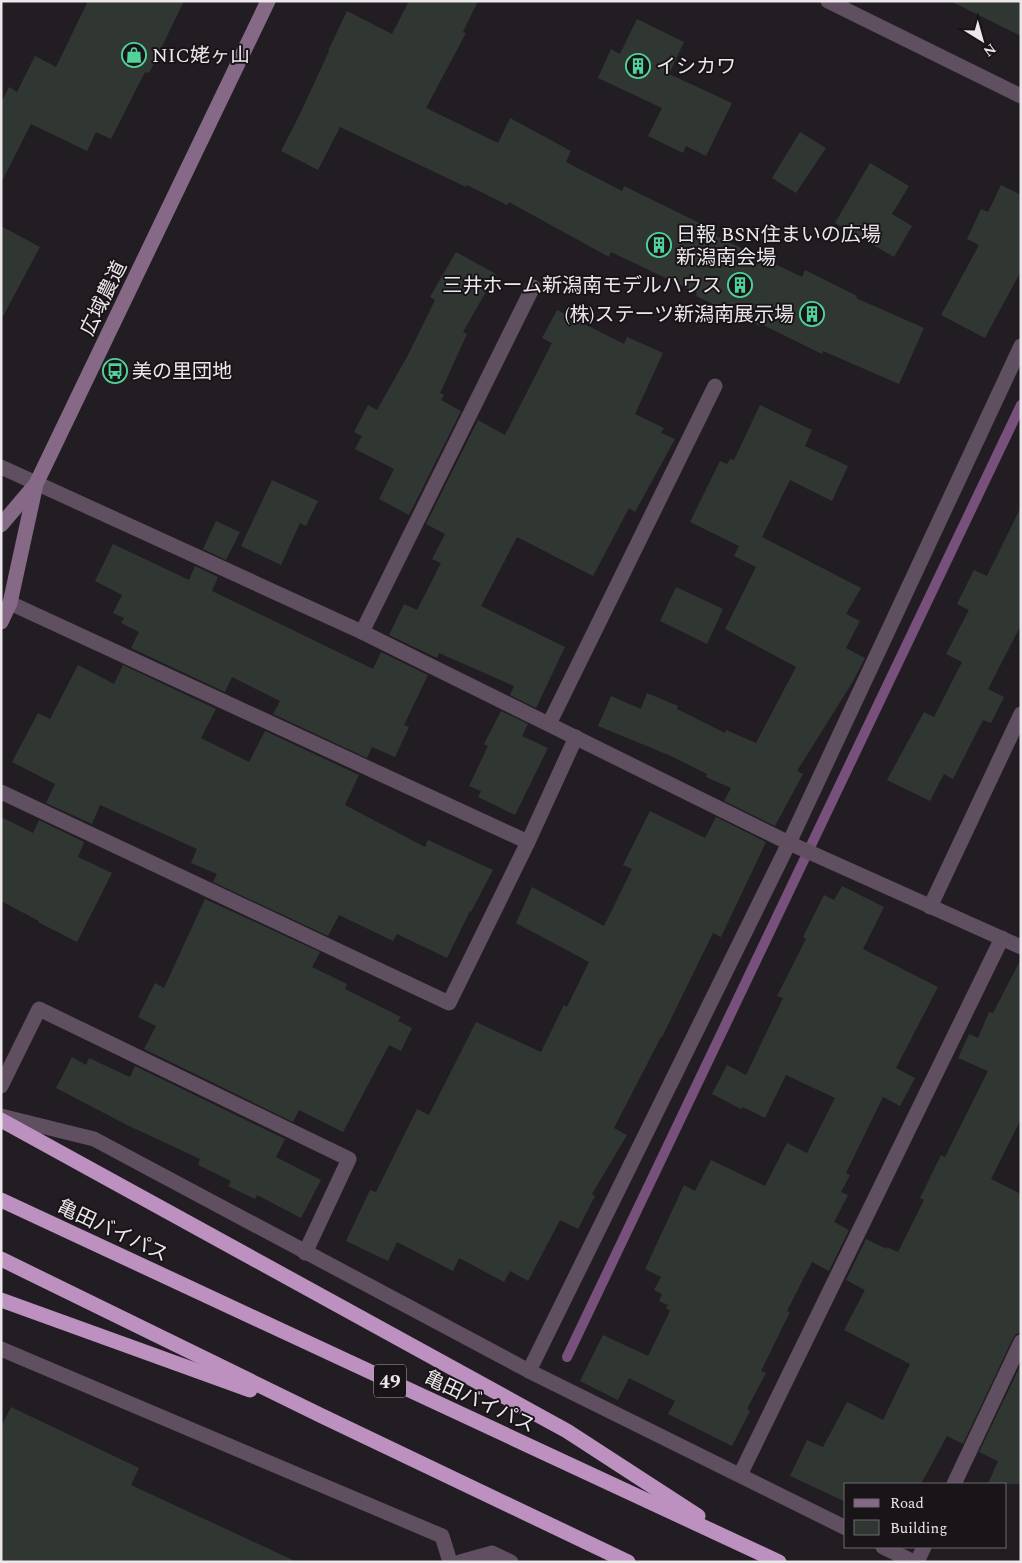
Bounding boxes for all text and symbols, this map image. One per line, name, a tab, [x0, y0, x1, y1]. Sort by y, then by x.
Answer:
north arrow	[957, 15, 1007, 65]
text: N	[979, 38, 1000, 62]
place label: NIC姥ヶ山	[152, 41, 250, 71]
shop icon: NIC姥ヶ山	[121, 42, 147, 68]
place label: イシカワ	[656, 52, 736, 82]
building icon: イシカワ	[625, 53, 651, 79]
place label: 日報 BSN住まいの広場 新潟南会場	[676, 220, 881, 273]
building icon: 日報 BSN住まいの広場 新潟南会場	[646, 232, 672, 258]
street label: 広域農道	[73, 256, 135, 341]
place label: 三井ホーム新潟南モデルハウス	[443, 271, 722, 301]
building icon: 三井ホーム新潟南モデルハウス	[727, 272, 753, 298]
place label: (株)ステーツ新潟南展示場	[564, 300, 794, 330]
building icon: (株)ステーツ新潟南展示場	[799, 301, 825, 327]
place label: 美の里団地	[132, 357, 232, 387]
bus stop icon: 美の里団地	[102, 358, 128, 384]
street label: 亀田バイパス	[52, 1192, 173, 1270]
street label: 亀田バイパス	[419, 1363, 540, 1441]
road number: 49	[374, 1364, 406, 1398]
legend	[844, 1483, 1007, 1548]
text: Road	[890, 1492, 924, 1515]
text: Building	[890, 1517, 947, 1540]

